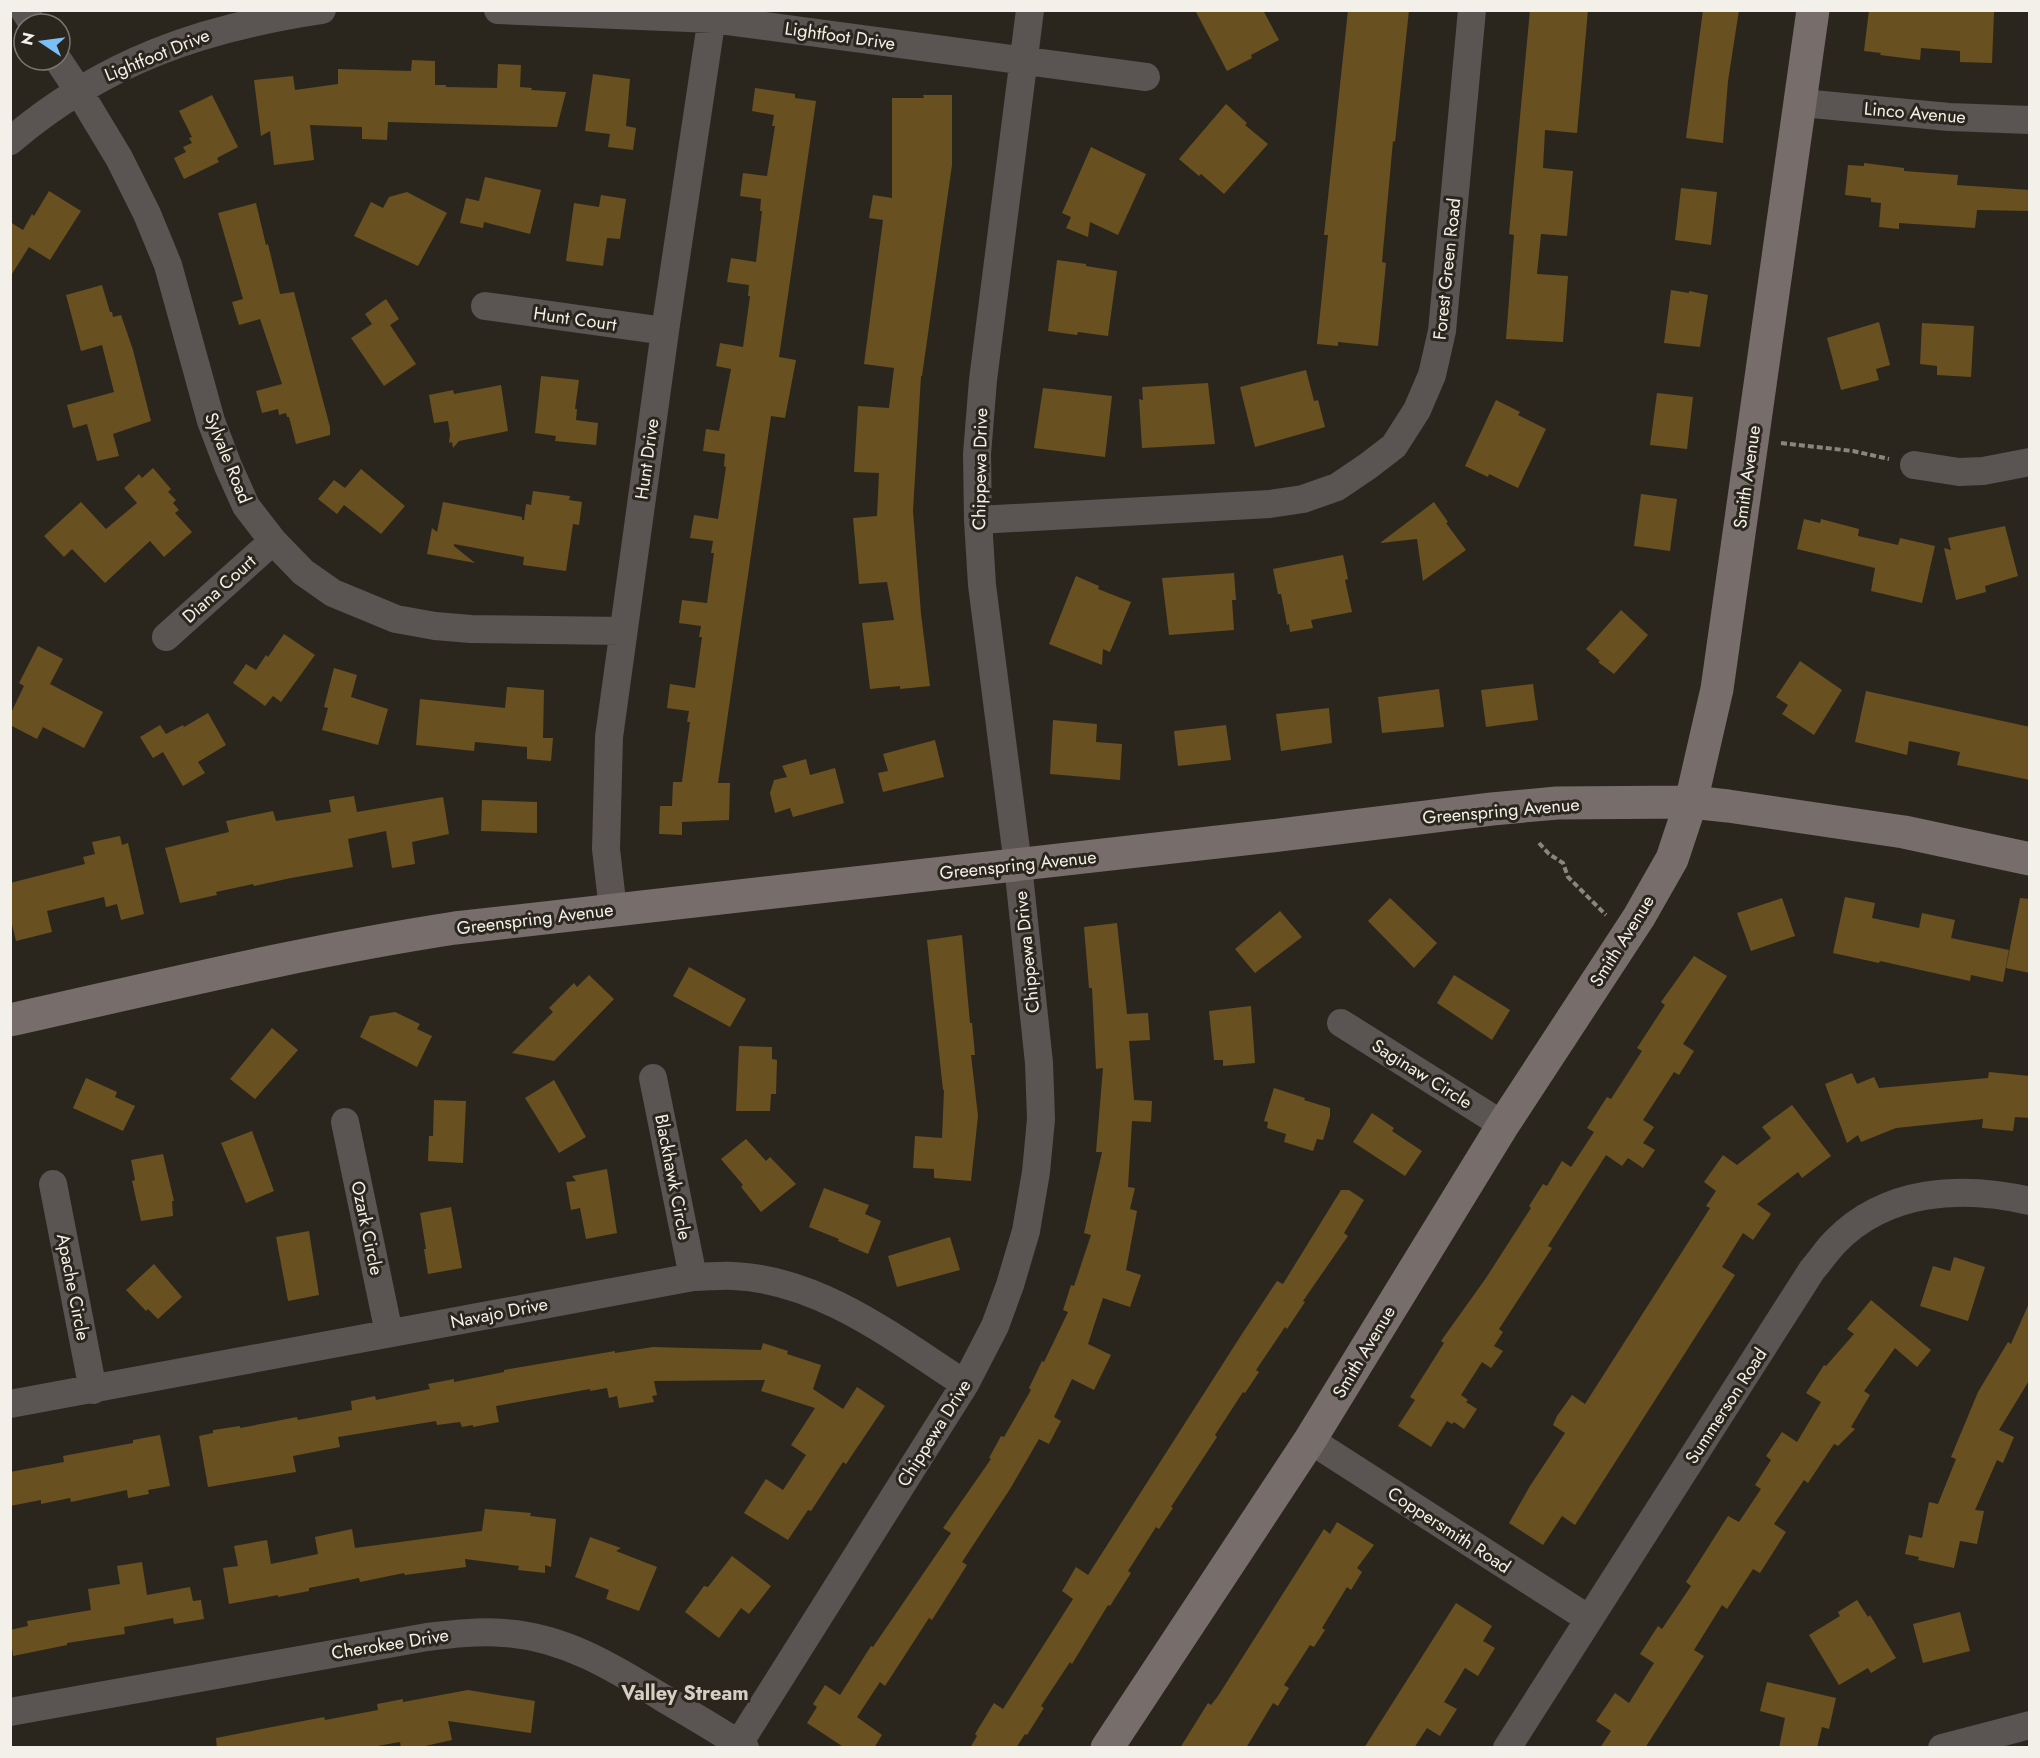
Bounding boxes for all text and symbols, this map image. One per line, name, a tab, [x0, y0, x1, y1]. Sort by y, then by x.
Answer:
north arrow	[12, 12, 72, 72]
street label: Lightfoot Drive	[783, 15, 897, 57]
street label: Lightfoot Drive	[101, 22, 213, 88]
text: N	[15, 30, 41, 48]
street label: Linco Avenue	[1863, 96, 1967, 130]
street label: Forest Green Road	[1427, 197, 1467, 341]
street label: Hunt Court	[532, 300, 619, 338]
street label: Chippewa Drive	[966, 408, 994, 530]
street label: Sylvale Road	[198, 409, 258, 507]
street label: Hunt Drive	[628, 417, 666, 501]
street label: Smith Avenue	[1727, 424, 1767, 530]
street label: Diana Court	[176, 548, 262, 629]
street label: Greenspring Avenue	[1421, 791, 1581, 831]
street label: Greenspring Avenue	[938, 844, 1098, 886]
street label: Chippewa Drive	[1008, 890, 1046, 1014]
street label: Smith Avenue	[1583, 890, 1661, 992]
street label: Greenspring Avenue	[455, 897, 615, 941]
street label: Saginaw Circle	[1367, 1033, 1477, 1115]
street label: Blackhawk Circle	[648, 1112, 698, 1242]
street label: Ozark Circle	[344, 1179, 390, 1277]
street label: Apache Circle	[50, 1231, 96, 1343]
street label: Navajo Drive	[448, 1291, 550, 1335]
street label: Smith Avenue	[1326, 1301, 1402, 1403]
street label: Summerson Road	[1679, 1343, 1773, 1469]
street label: Chippewa Drive	[891, 1374, 977, 1492]
street label: Coppersmith Road	[1382, 1480, 1516, 1580]
street label: Cherokee Drive	[329, 1622, 451, 1666]
district label: Valley Stream	[620, 1679, 749, 1708]

